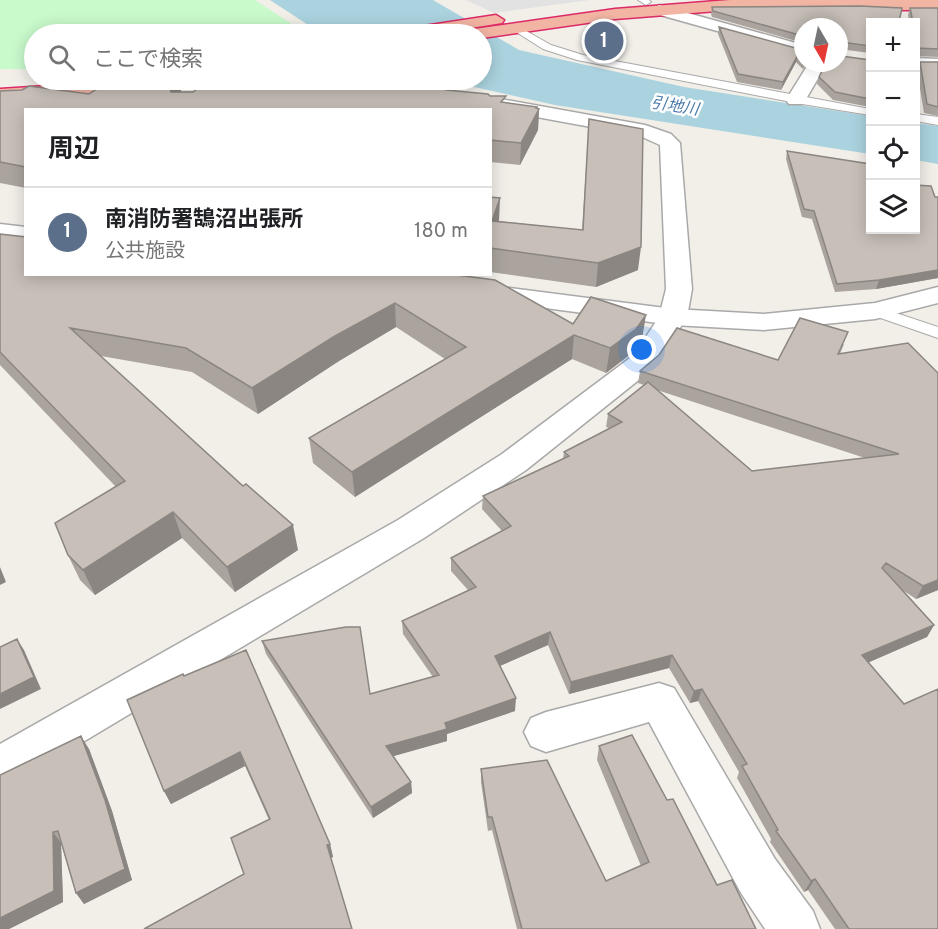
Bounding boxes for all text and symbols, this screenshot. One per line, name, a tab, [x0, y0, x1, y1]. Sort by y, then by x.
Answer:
pin: 1	[584, 18, 624, 63]
north arrow	[794, 18, 848, 72]
map controls	[866, 18, 920, 234]
button: +	[866, 18, 920, 72]
search box	[24, 24, 492, 90]
icon: search	[45, 41, 78, 74]
text: ここで検索	[93, 47, 203, 74]
button: −	[866, 72, 920, 126]
water label: 引地川	[649, 93, 702, 121]
button: locate	[866, 126, 920, 180]
text: 周辺	[48, 134, 100, 167]
button: layers	[866, 180, 920, 234]
text: 南消防署鵠沼出張所	[105, 207, 303, 234]
text: 1	[64, 219, 72, 245]
text: 180 m	[414, 219, 468, 245]
text: 公共施設	[105, 239, 185, 265]
your location	[627, 335, 656, 364]

